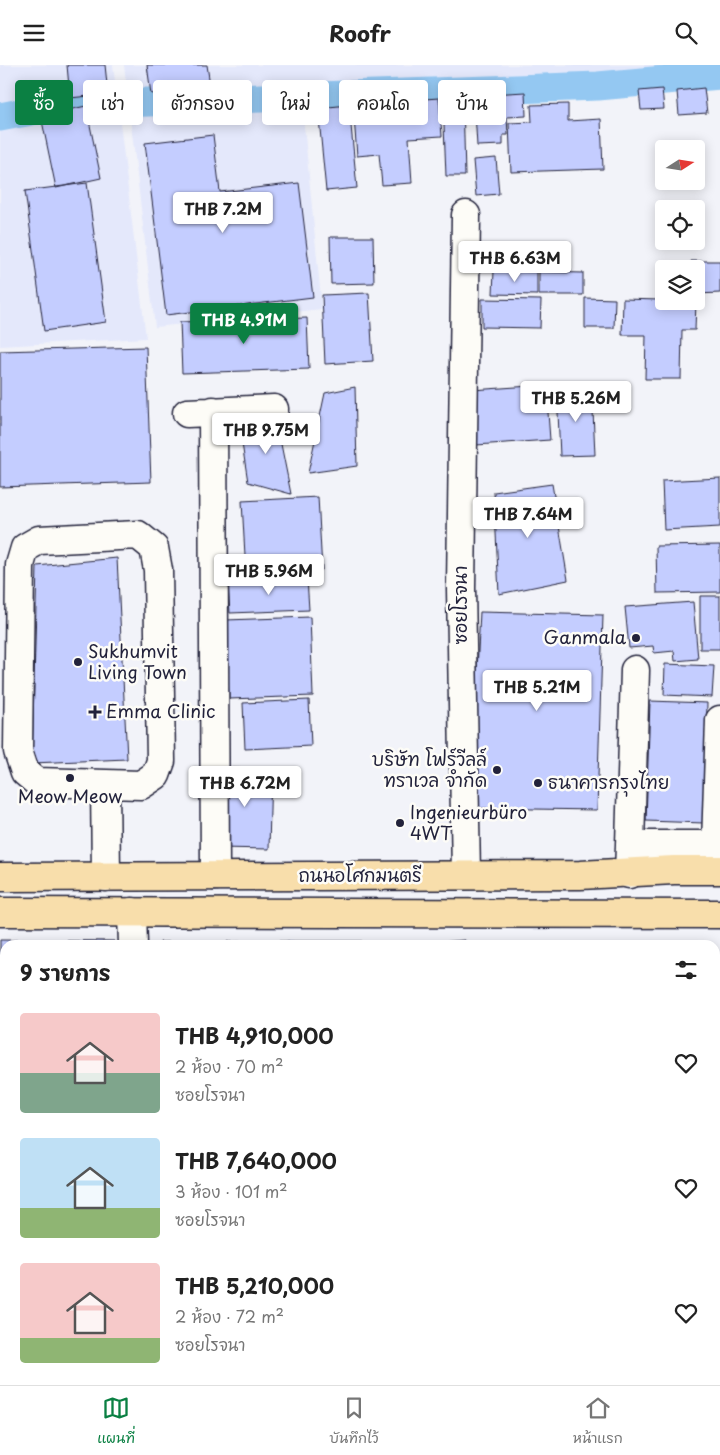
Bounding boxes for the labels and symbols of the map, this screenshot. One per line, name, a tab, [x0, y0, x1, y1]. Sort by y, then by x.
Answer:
north arrow	[655, 140, 705, 190]
pin: THB 7.2M	[171, 191, 275, 234]
pin: THB 6.63M	[458, 241, 572, 283]
pin: THB 4.91M	[187, 303, 301, 345]
pin: THB 5.26M	[519, 381, 633, 423]
pin: THB 9.75M	[209, 413, 323, 455]
pin: THB 7.64M	[471, 497, 585, 539]
pin: THB 5.96M	[212, 553, 326, 596]
street label: ซอยโรจนา	[446, 565, 473, 645]
place label: Ganmala	[544, 623, 627, 650]
marker: Ganmala	[630, 632, 642, 644]
place label: Sukhumvit Living Town	[88, 637, 187, 685]
marker: Sukhumvit Living Town	[72, 656, 84, 668]
pin: THB 5.21M	[480, 669, 594, 712]
place label: Emma Clinic	[106, 697, 216, 724]
marker: Emma Clinic	[88, 705, 102, 719]
place label: บริษัท โฟร์วีลล์ ทราเวล จำกัด	[372, 745, 487, 793]
marker: บริษัท โฟร์วีลล์ ทราเวล จำกัด	[491, 764, 503, 776]
pin: THB 6.72M	[188, 765, 302, 808]
place label: ธนาคารกรุงไทย	[548, 768, 669, 797]
marker: Meow Meow	[64, 772, 76, 784]
marker: ธนาคารกรุงไทย	[532, 777, 544, 789]
place label: Meow Meow	[18, 782, 122, 809]
place label: Ingenieurbüro 4WT	[410, 798, 527, 846]
marker: Ingenieurbüro 4WT	[394, 817, 406, 829]
street label: ถนนอโศกมนตรี	[298, 861, 422, 888]

